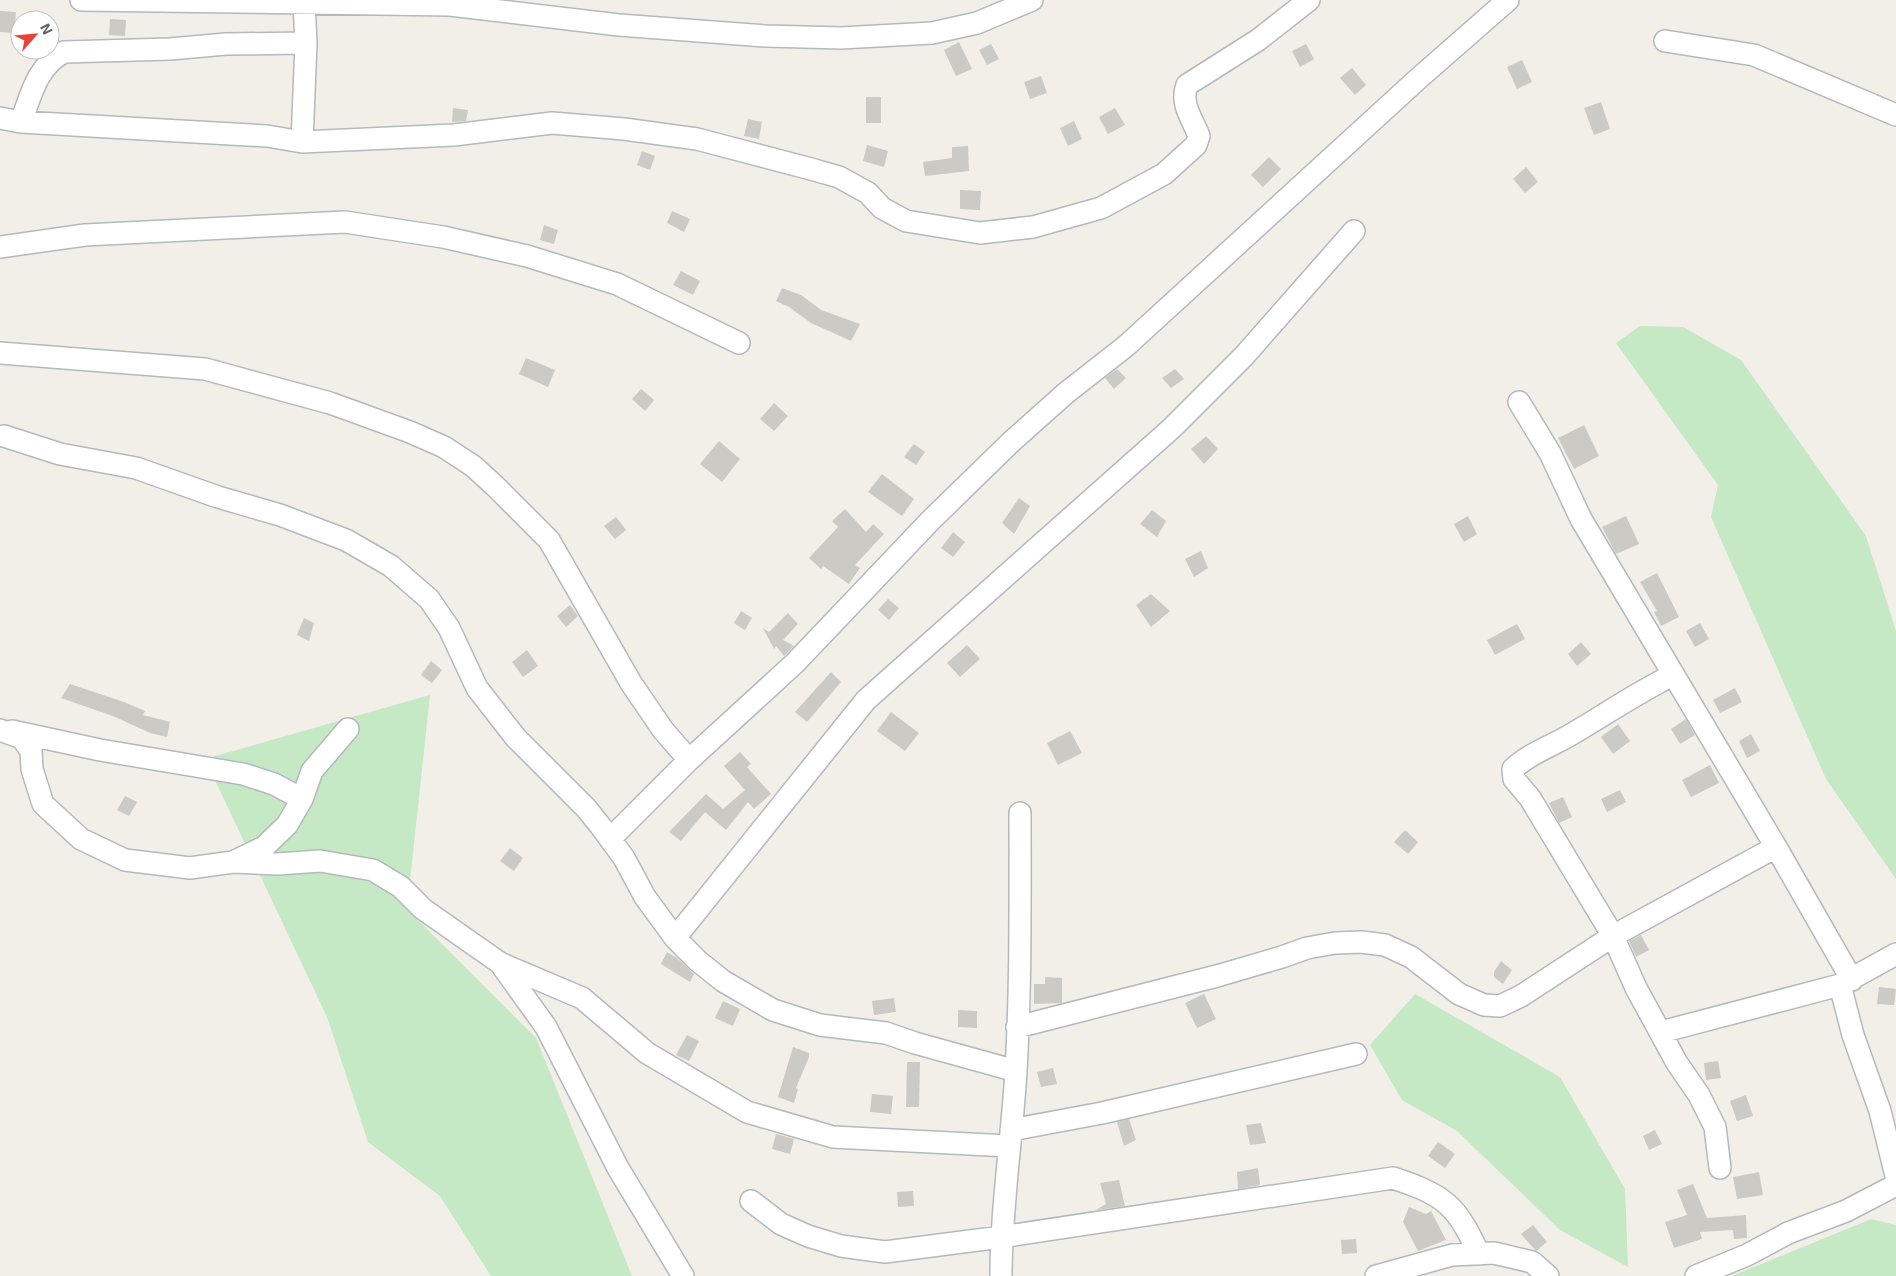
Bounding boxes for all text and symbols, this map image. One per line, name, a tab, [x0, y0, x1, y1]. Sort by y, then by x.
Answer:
north arrow	[10, 10, 60, 60]
text: N	[37, 21, 57, 37]

